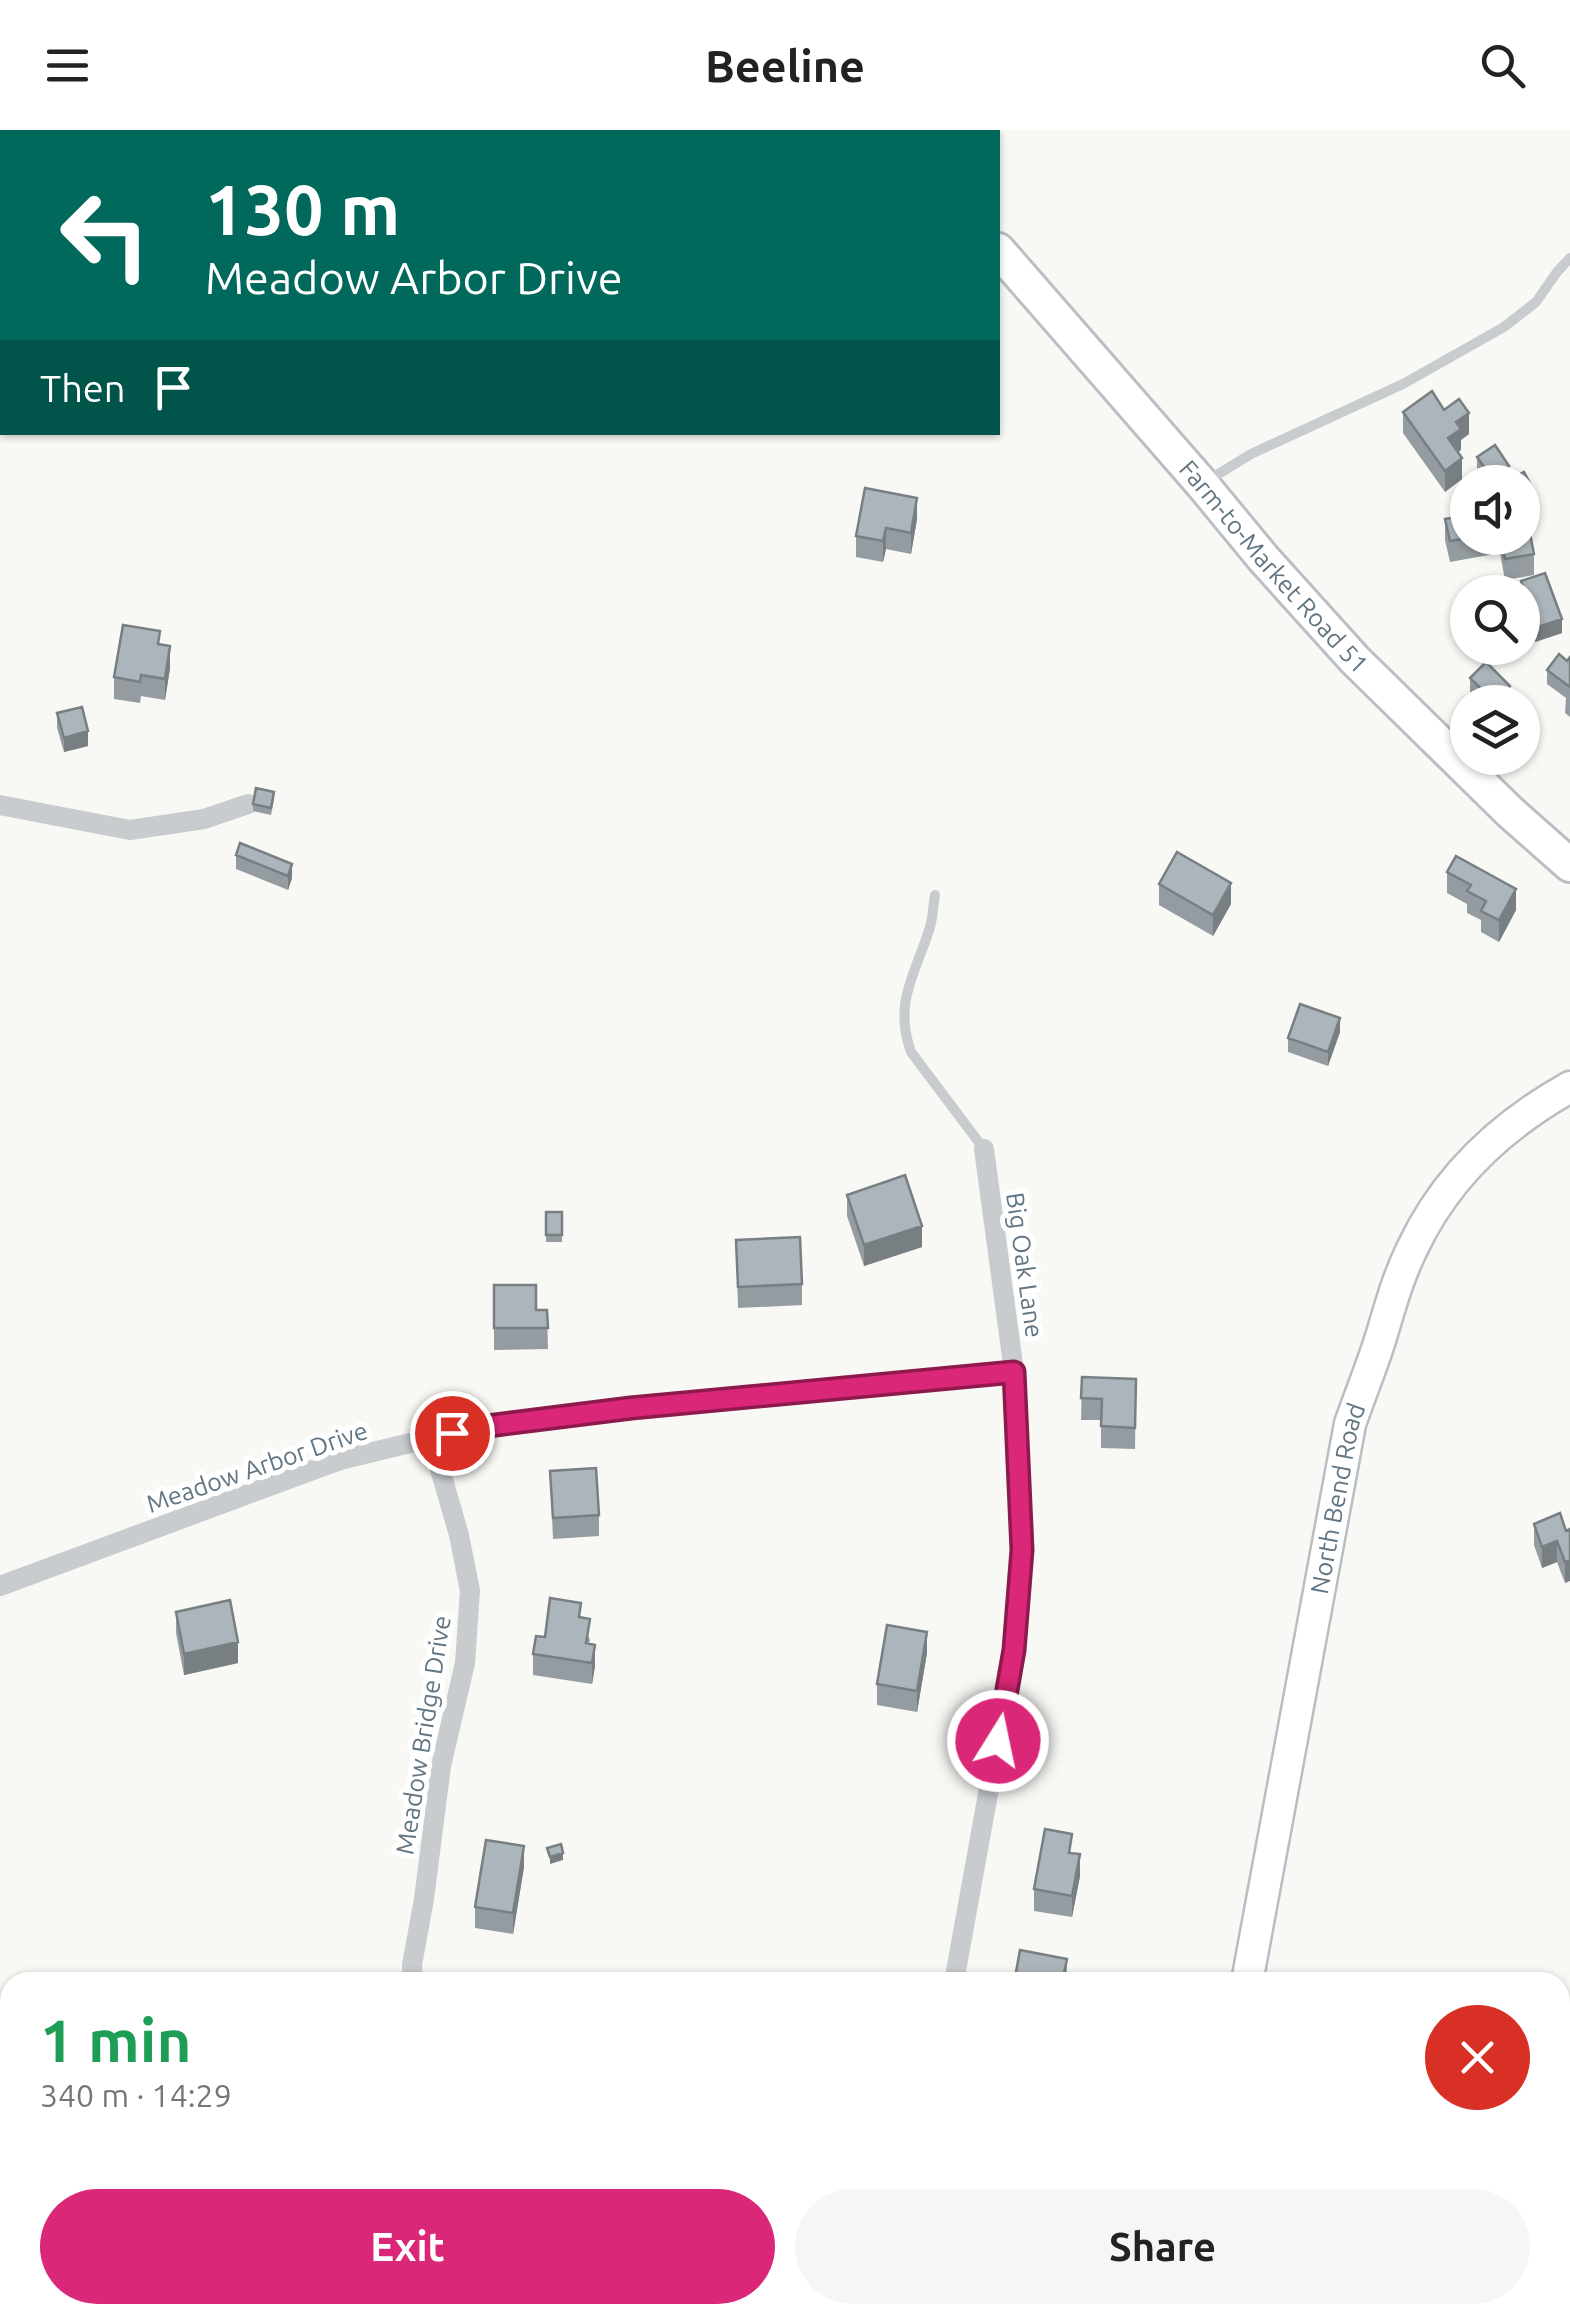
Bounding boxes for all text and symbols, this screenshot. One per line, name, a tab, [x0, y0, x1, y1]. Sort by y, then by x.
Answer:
icon: menu	[40, 38, 95, 93]
icon: search	[1475, 38, 1530, 93]
text: Beeline	[705, 40, 865, 91]
icon: left	[40, 170, 170, 300]
text: 130 m	[205, 170, 400, 248]
text: Meadow Arbor Drive	[205, 252, 623, 303]
icon: arrive	[146, 360, 201, 415]
text: Then	[40, 367, 126, 409]
street label: Farm-to-Market Road 51	[1174, 455, 1374, 679]
map controls	[1450, 465, 1540, 775]
button: sound	[1450, 465, 1540, 555]
button: search	[1450, 575, 1540, 665]
button: layers	[1450, 685, 1540, 775]
street label: Big Oak Lane	[1001, 1191, 1049, 1339]
pin	[410, 1391, 495, 1476]
street label: North Bend Road	[1305, 1399, 1370, 1596]
icon: arrive	[425, 1406, 480, 1461]
street label: Meadow Arbor Drive	[143, 1416, 371, 1518]
street label: Meadow Bridge Drive	[390, 1613, 456, 1857]
position arrow	[946, 1689, 1050, 1793]
button: close	[1425, 2005, 1530, 2110]
text: 1 min	[40, 2006, 192, 2073]
text: 340 m · 14:29	[40, 2077, 232, 2113]
button: Exit	[40, 2189, 775, 2304]
button: Share	[795, 2189, 1530, 2304]

